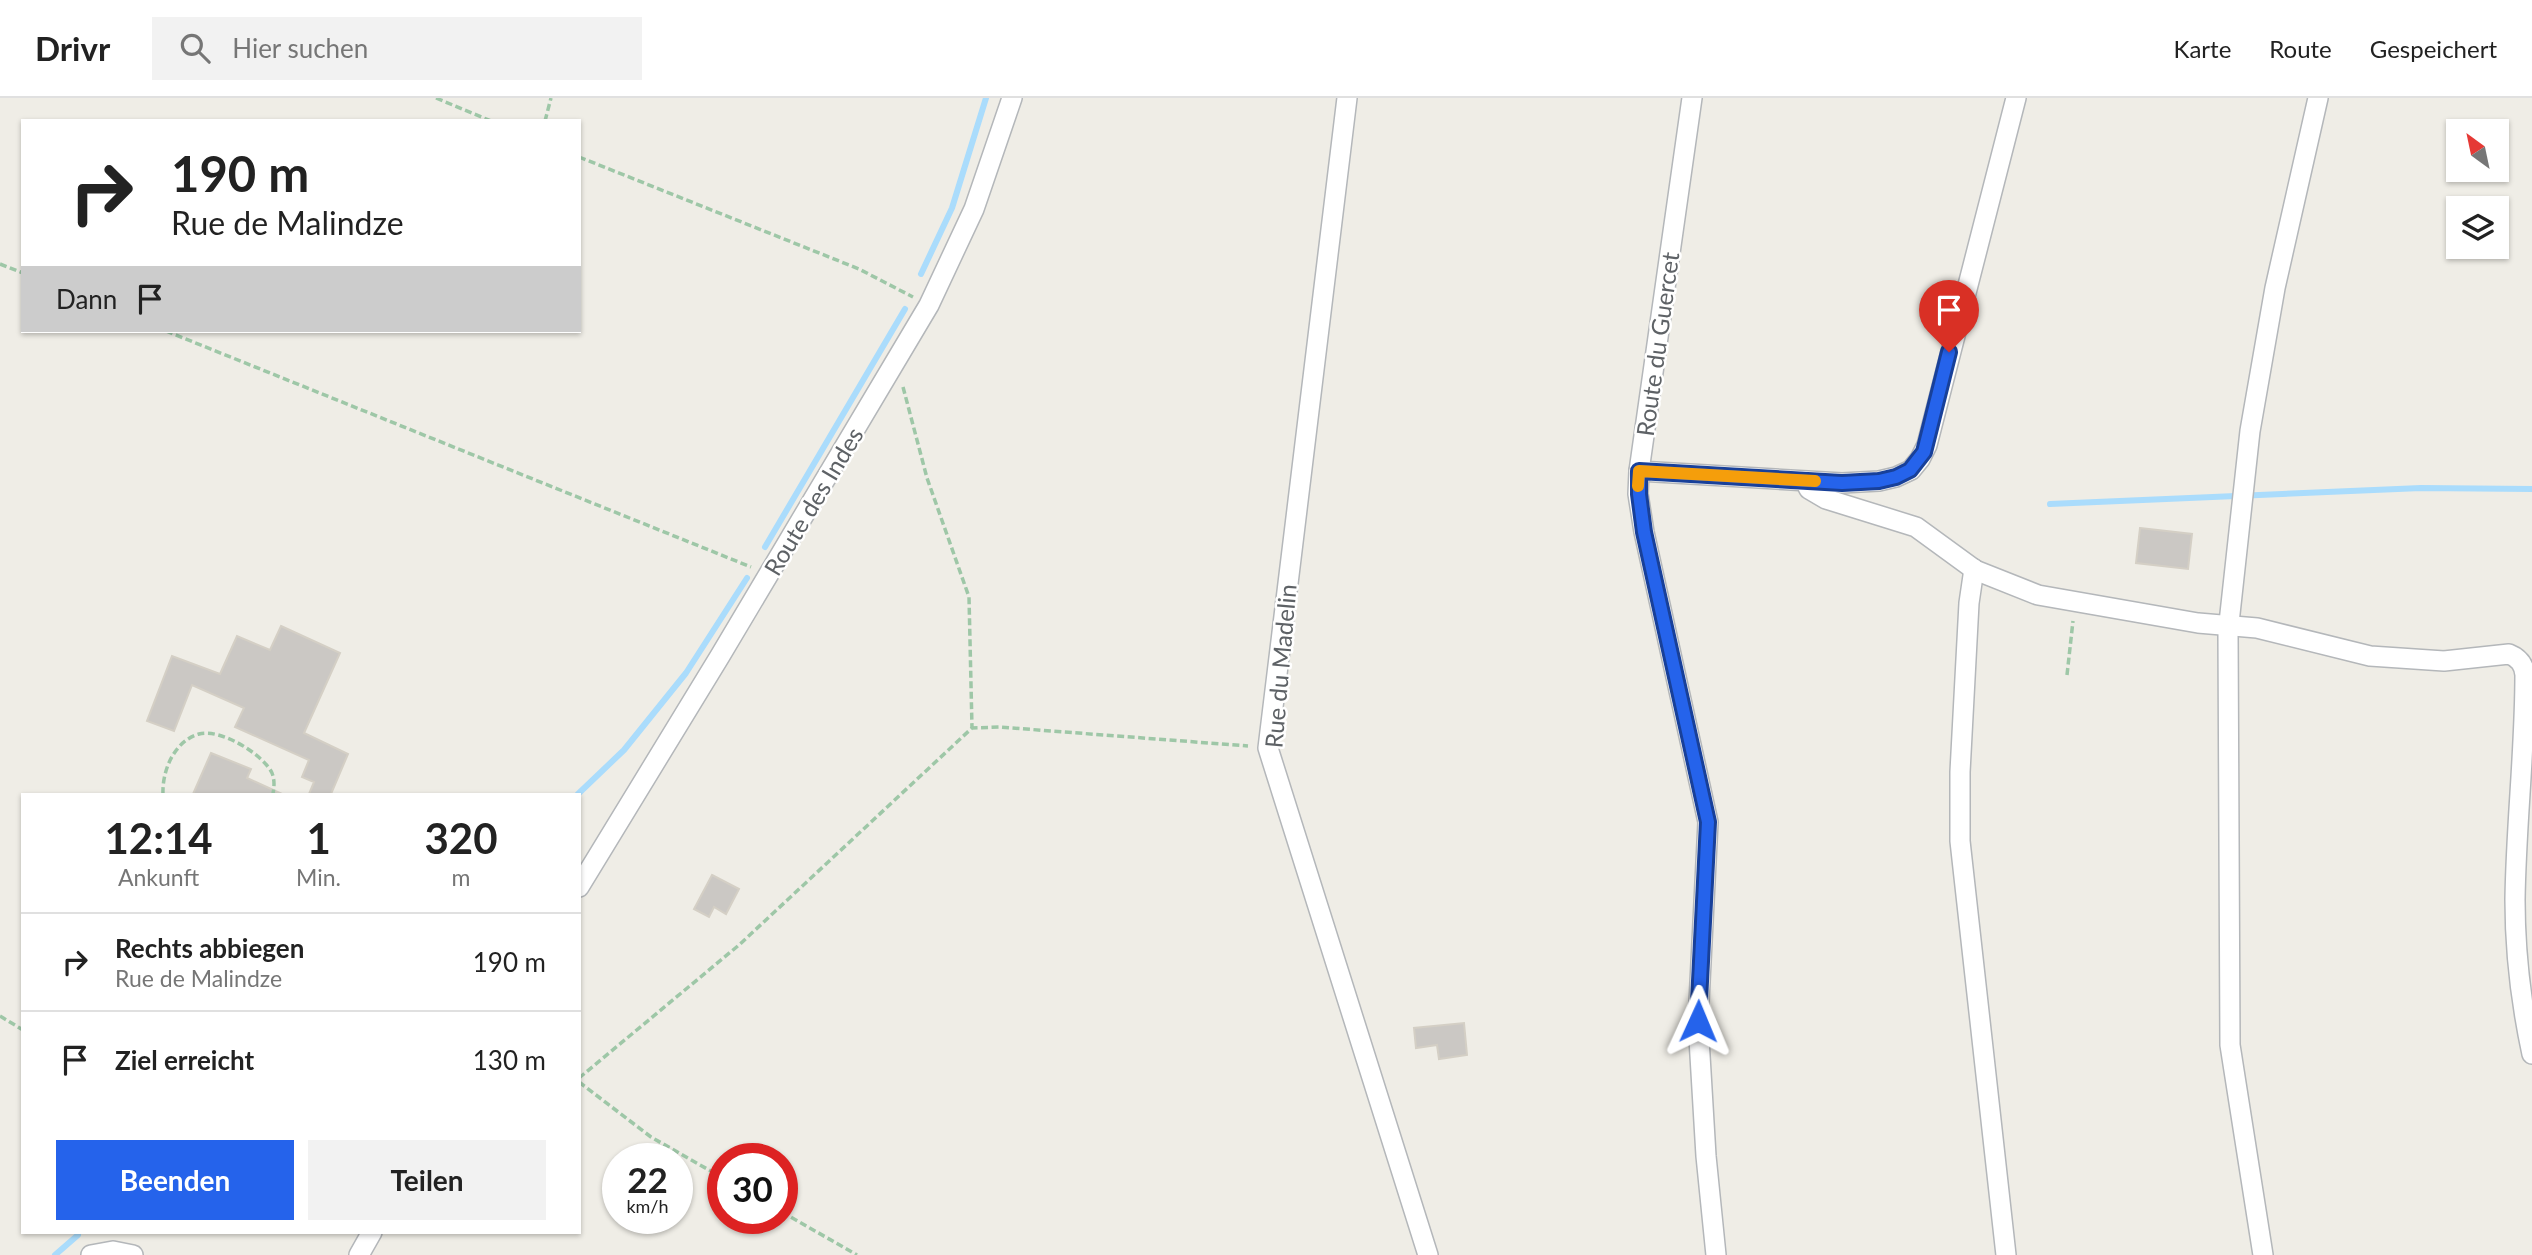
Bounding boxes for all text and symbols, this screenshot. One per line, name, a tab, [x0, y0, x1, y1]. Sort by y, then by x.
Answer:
search box	[152, 17, 642, 80]
text: Drivr	[35, 28, 110, 68]
icon: search	[176, 29, 214, 67]
text: Hier suchen	[232, 32, 368, 64]
text: Karte	[2174, 34, 2231, 63]
text: Route	[2269, 34, 2332, 63]
text: Gespeichert	[2370, 34, 2497, 63]
north arrow	[2446, 119, 2510, 182]
map controls	[2446, 119, 2509, 259]
text: 190 m	[171, 144, 309, 202]
icon: right	[56, 147, 147, 238]
button: layers	[2446, 196, 2509, 259]
text: Rue de Malindze	[171, 203, 404, 242]
street label: Route du Guercet	[1630, 250, 1684, 438]
icon: arrive	[131, 280, 169, 318]
pin	[1919, 280, 1979, 352]
text: Dann	[56, 283, 117, 315]
icon: arrive	[1930, 291, 1968, 329]
street label: Route des Indes	[757, 422, 869, 580]
street label: Rue du Madelin	[1258, 583, 1302, 749]
text: 12:14	[104, 813, 213, 863]
text: 1	[306, 813, 331, 863]
text: 320	[424, 813, 498, 863]
text: Ankunft	[118, 863, 199, 891]
text: Min.	[296, 863, 341, 891]
text: m	[452, 863, 470, 891]
text: Rechts abbiegen	[115, 932, 304, 964]
icon: right	[56, 943, 94, 981]
text: 190 m	[473, 946, 546, 978]
text: Rue de Malindze	[115, 964, 282, 992]
position arrow	[1661, 984, 1735, 1058]
icon: arrive	[56, 1041, 94, 1079]
text: Ziel erreicht	[115, 1044, 254, 1076]
text: 130 m	[473, 1044, 546, 1076]
button: Beenden	[56, 1140, 294, 1220]
button: Teilen	[308, 1140, 546, 1220]
speed limit sign: 30	[707, 1143, 798, 1234]
text: 22	[627, 1158, 668, 1200]
text: km/h	[626, 1195, 669, 1217]

